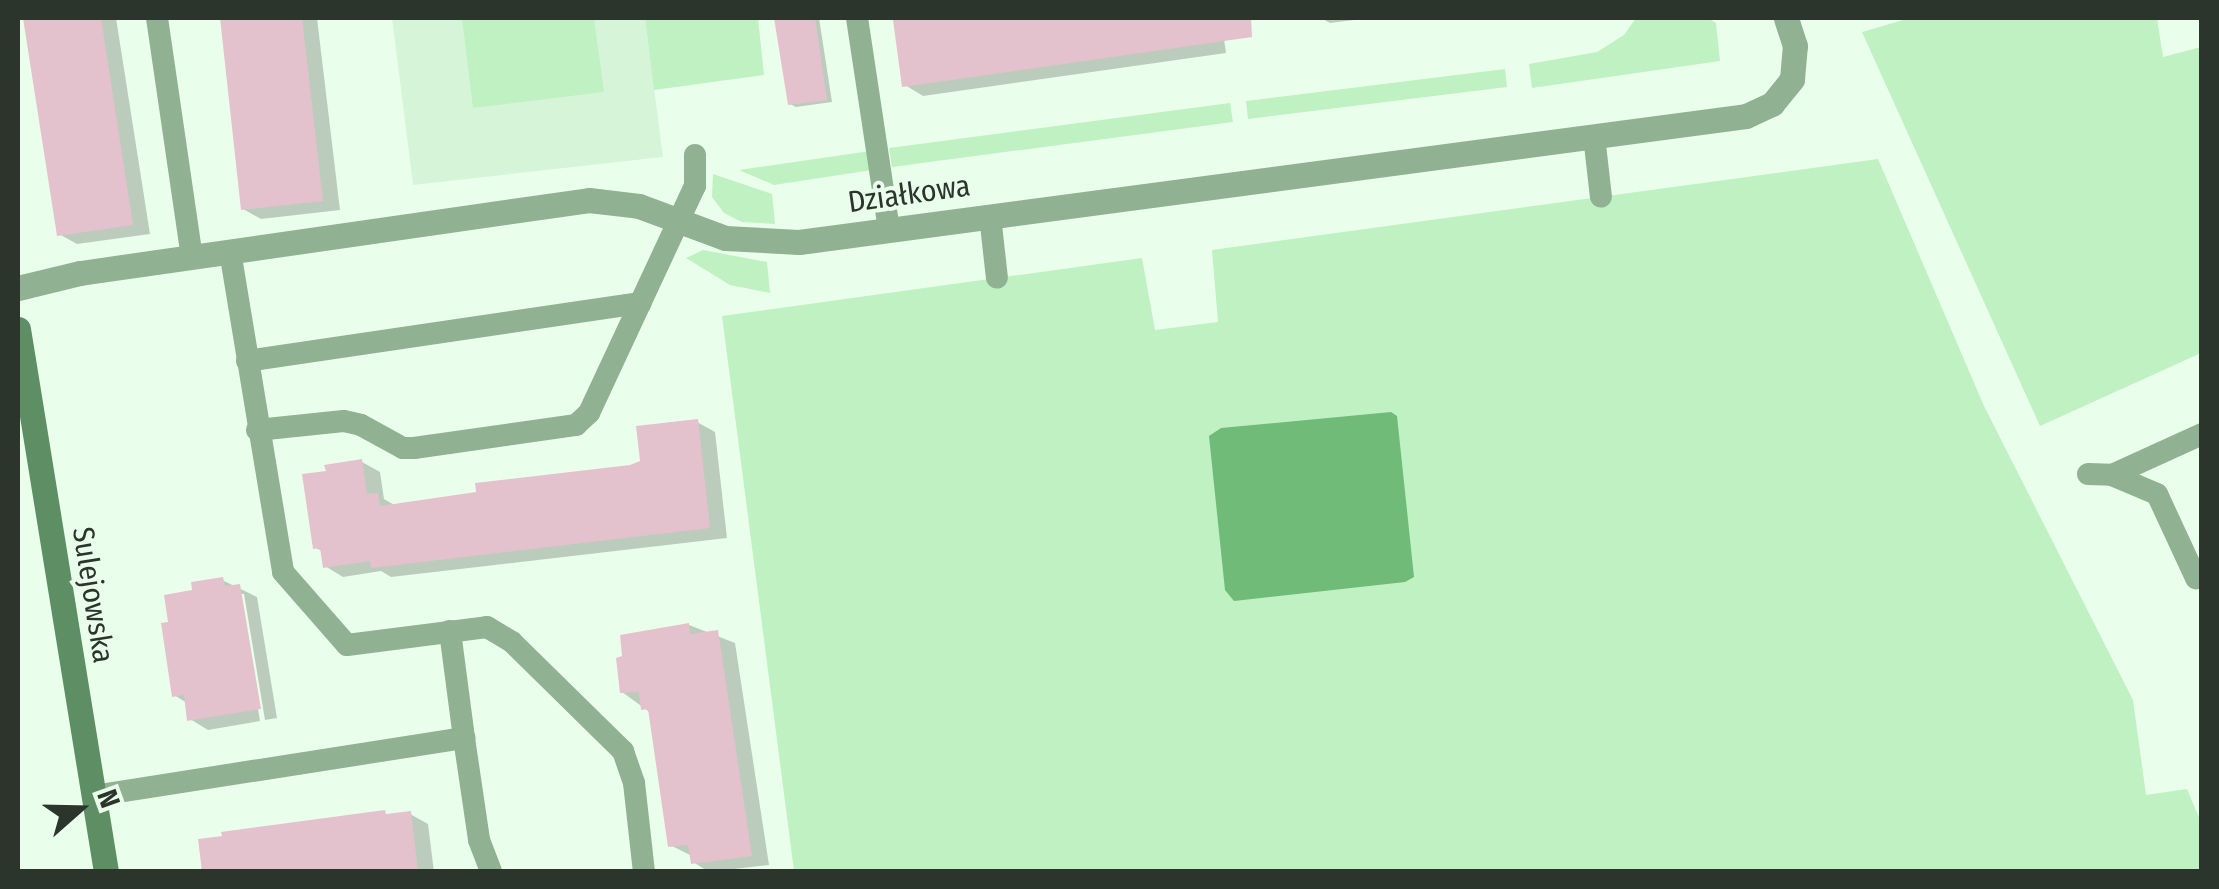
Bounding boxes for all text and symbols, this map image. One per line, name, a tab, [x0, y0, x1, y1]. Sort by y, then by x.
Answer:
street label: Działkowa	[846, 168, 972, 220]
street label: Sulejowska	[64, 524, 122, 666]
north arrow	[30, 759, 130, 859]
text: N	[90, 785, 127, 812]

